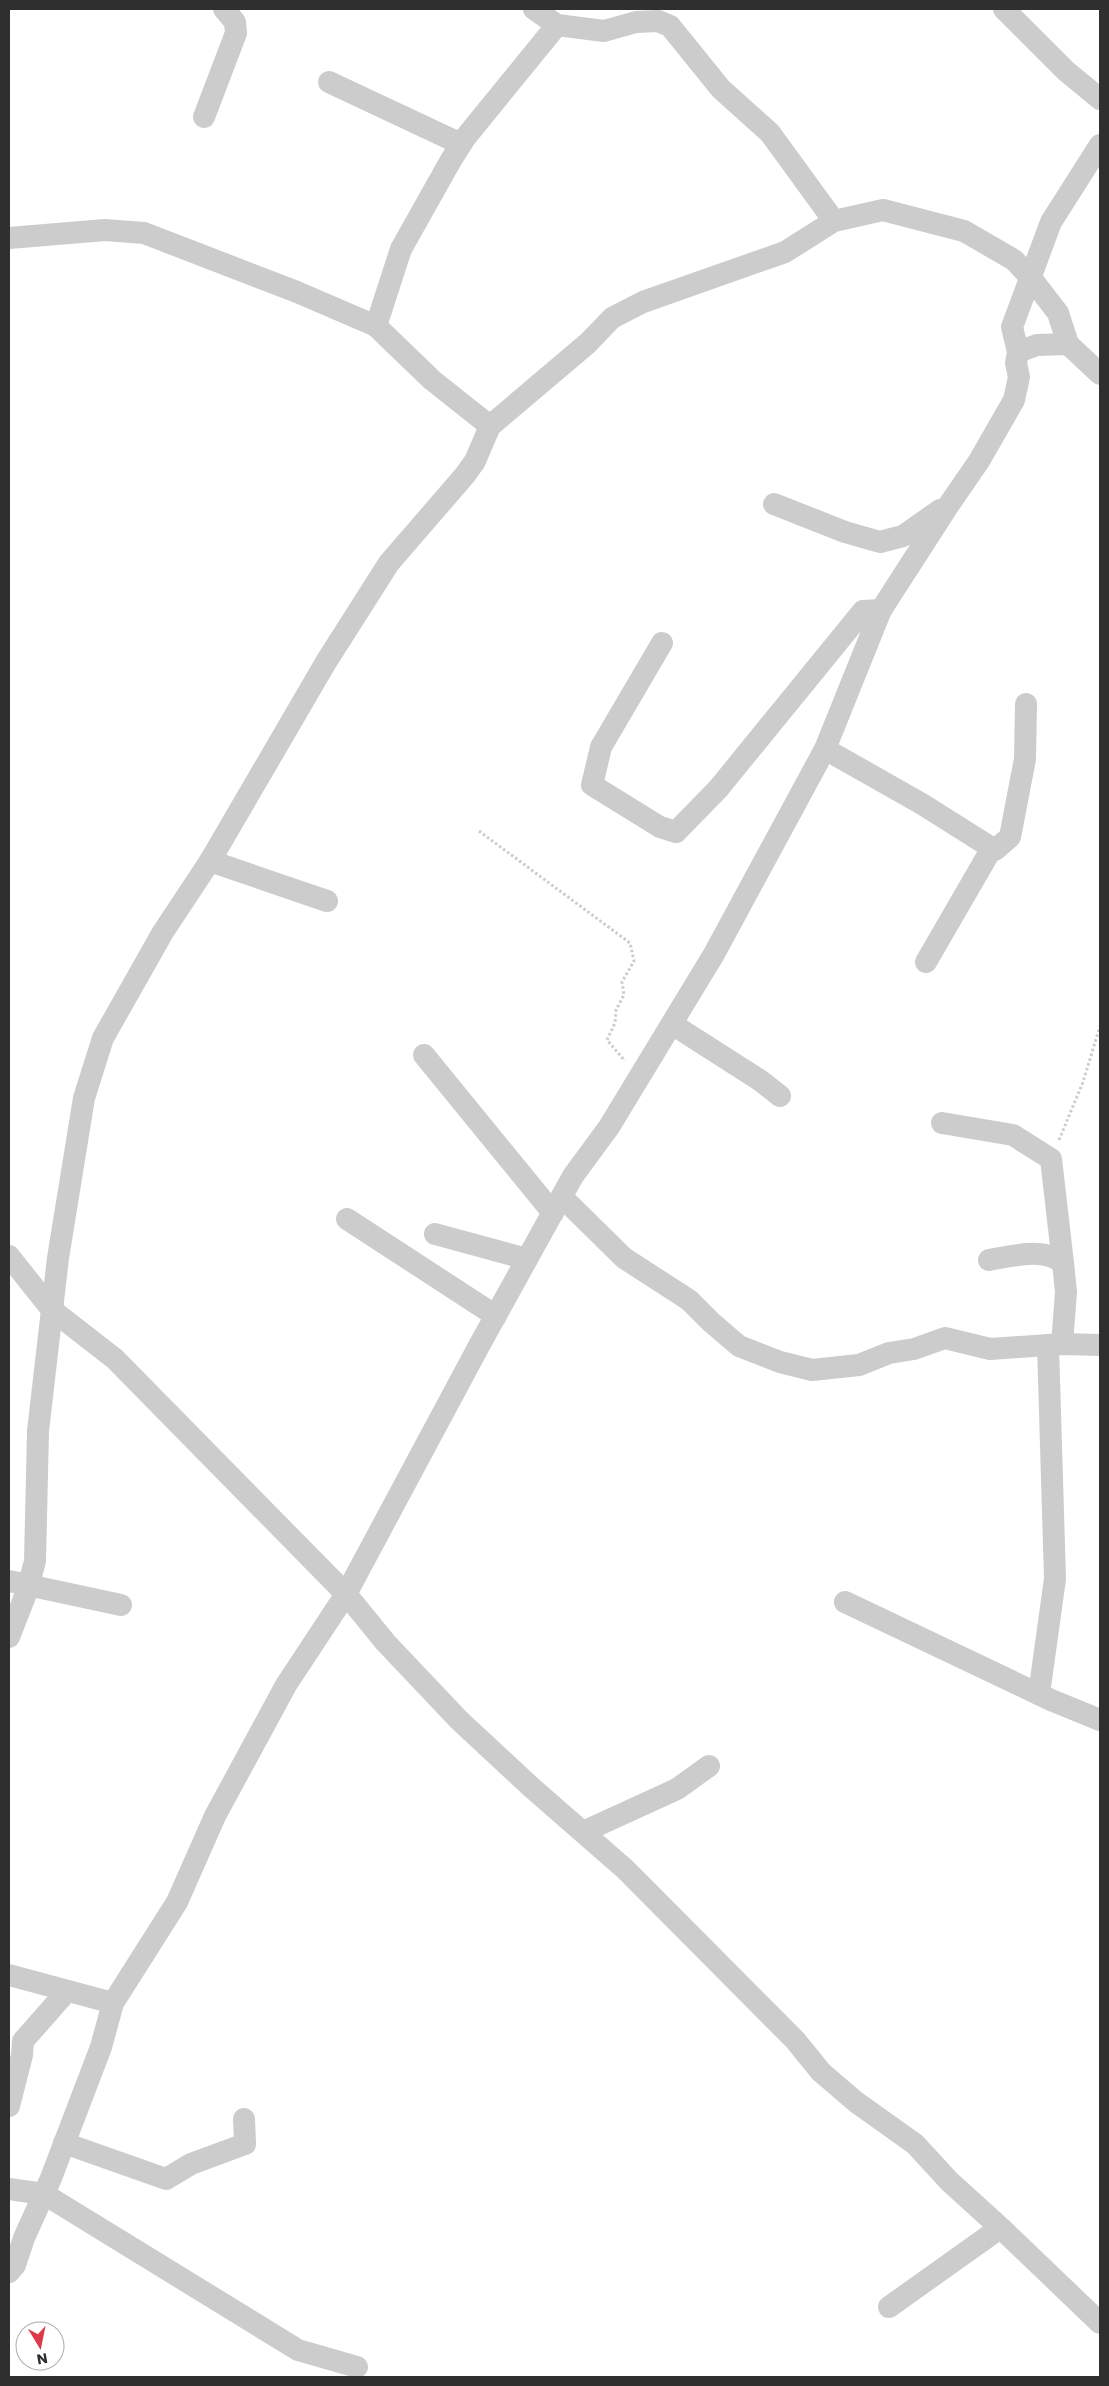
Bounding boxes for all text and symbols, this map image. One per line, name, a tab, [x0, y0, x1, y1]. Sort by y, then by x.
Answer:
north arrow	[15, 2321, 65, 2371]
text: N	[35, 2348, 49, 2370]

